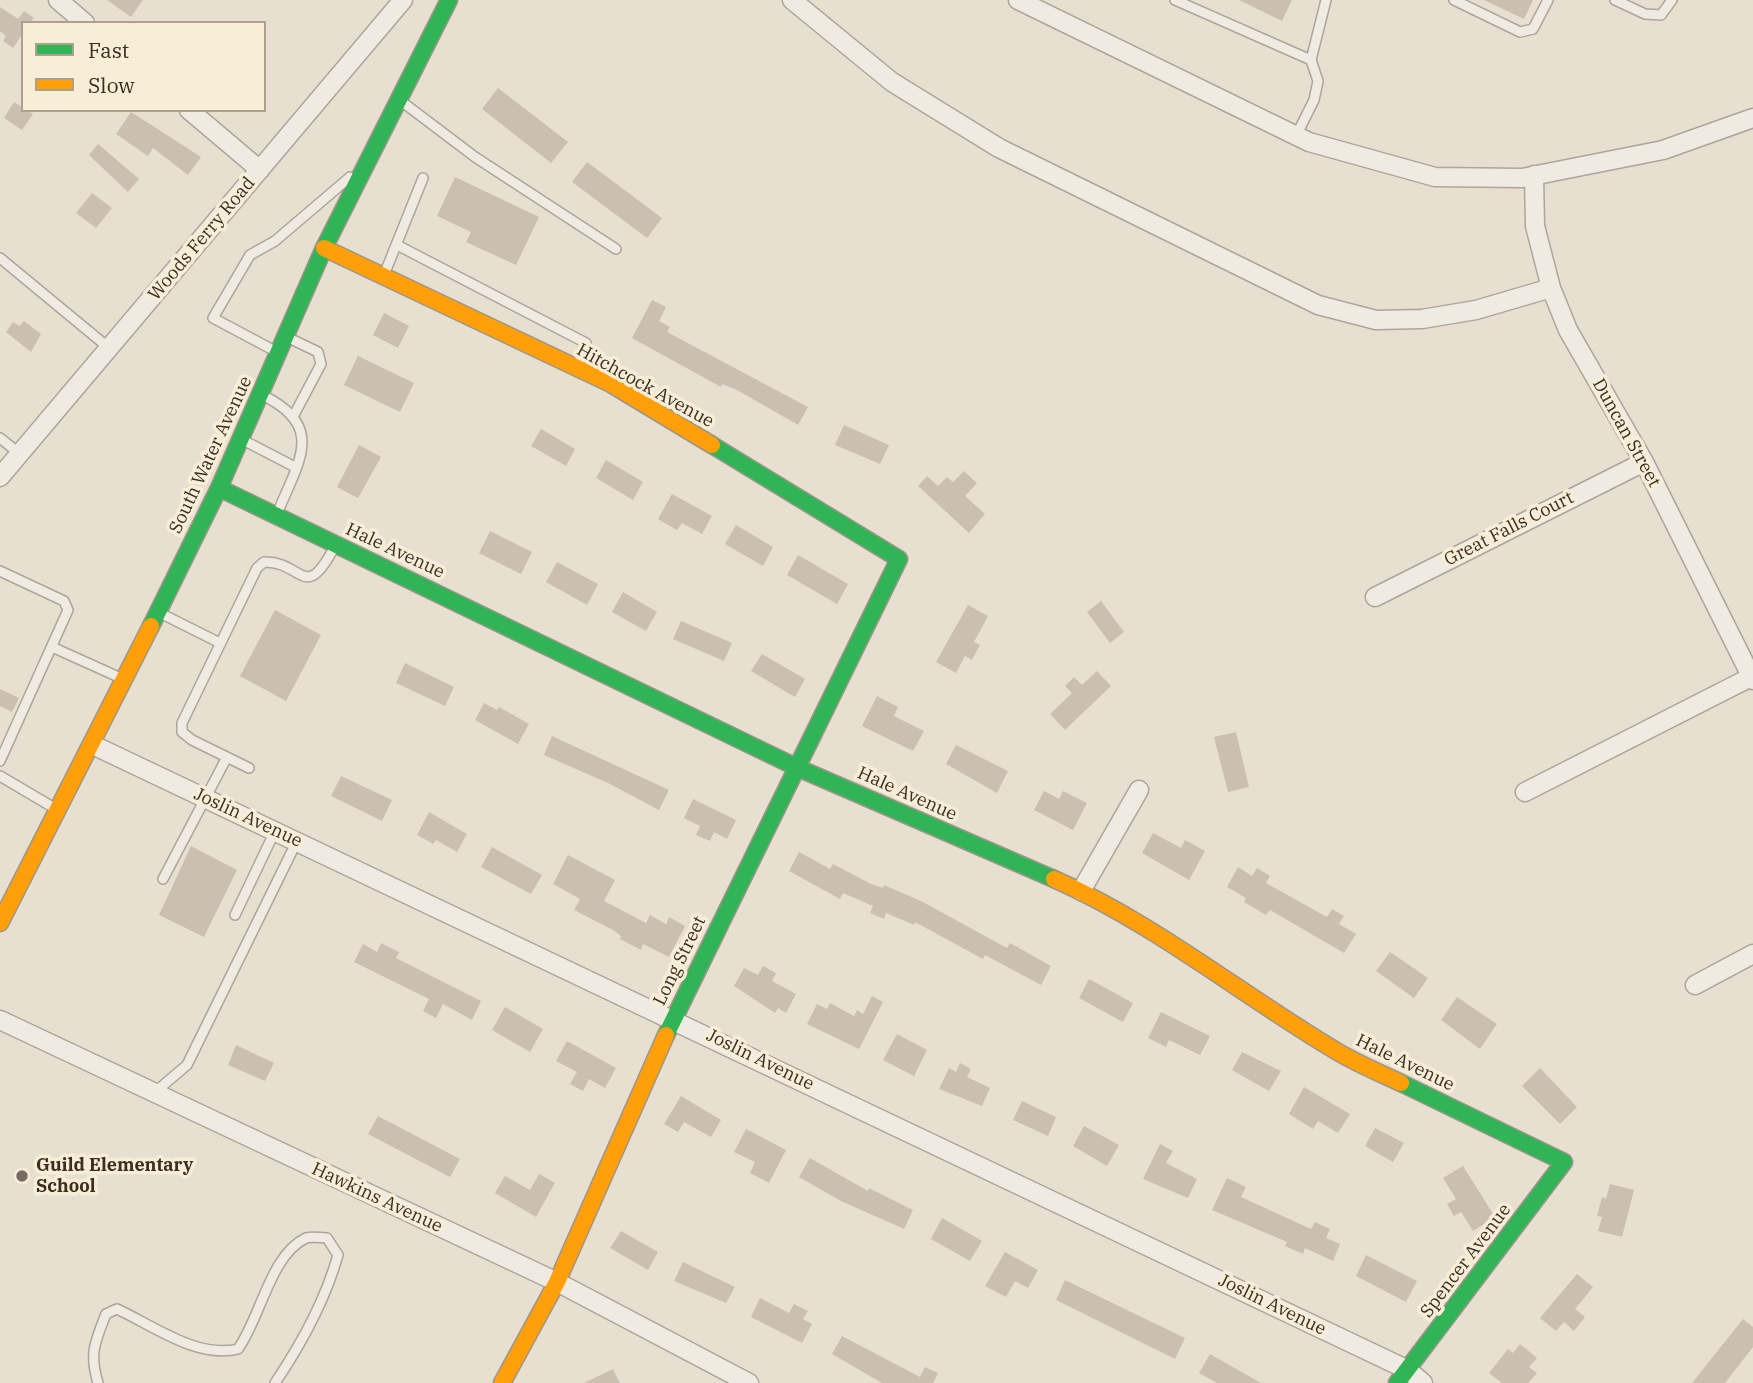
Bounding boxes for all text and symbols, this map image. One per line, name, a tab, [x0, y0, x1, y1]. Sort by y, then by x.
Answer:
legend	[21, 21, 266, 112]
text: Fast	[88, 36, 129, 64]
text: Slow	[88, 71, 135, 99]
street label: Woods Ferry Road	[144, 173, 260, 305]
street label: Hitchcock Avenue	[573, 339, 717, 433]
street label: South Water Avenue	[165, 373, 257, 537]
street label: Duncan Street	[1587, 375, 1665, 491]
street label: Great Falls Court	[1441, 487, 1577, 571]
street label: Hale Avenue	[342, 519, 448, 583]
street label: Hale Avenue	[854, 762, 960, 826]
street label: Joslin Avenue	[190, 783, 306, 853]
street label: Long Street	[649, 913, 711, 1009]
street label: Joslin Avenue	[703, 1025, 817, 1095]
street label: Hale Avenue	[1352, 1030, 1458, 1096]
place label: Guild Elementary School	[36, 1155, 193, 1198]
street label: Hawkins Avenue	[308, 1158, 446, 1238]
marker: Guild Elementary School	[14, 1168, 30, 1184]
street label: Spencer Avenue	[1416, 1200, 1516, 1322]
street label: Joslin Avenue	[1215, 1270, 1329, 1340]

